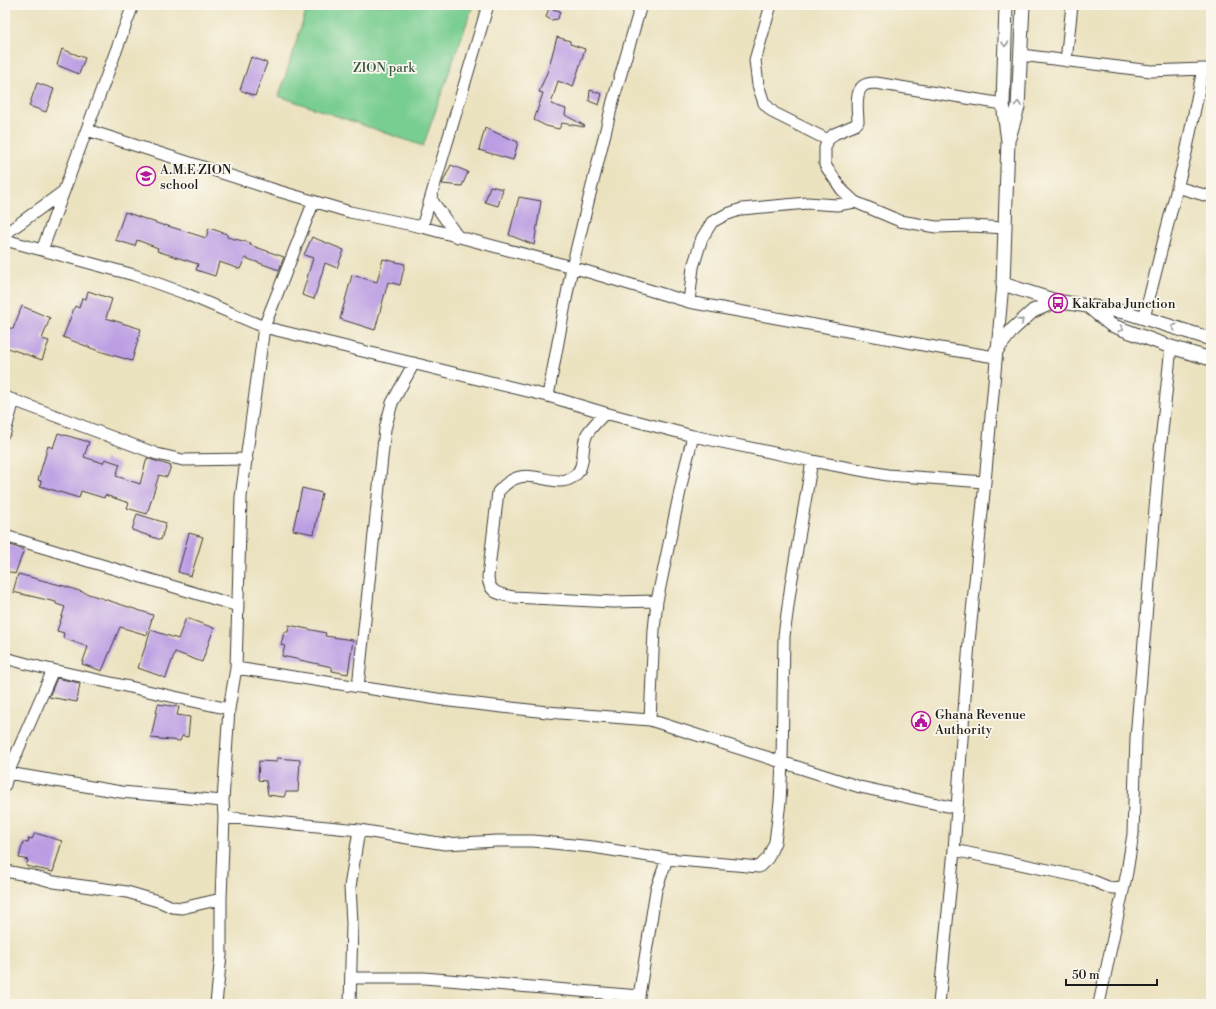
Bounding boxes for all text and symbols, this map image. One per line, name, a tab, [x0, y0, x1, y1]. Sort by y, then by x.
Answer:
one-way arrow	[1001, 41, 1009, 47]
park label: ZION park	[353, 60, 416, 76]
one-way arrow	[1013, 101, 1022, 107]
place label: A.M.E ZION school	[159, 162, 232, 193]
school or university icon: A.M.E ZION school	[135, 165, 157, 187]
bus stop icon: Kakraba Junction	[1047, 292, 1069, 314]
place label: Kakraba Junction	[1072, 296, 1176, 312]
one-way arrow	[1017, 319, 1024, 326]
one-way arrow	[1170, 323, 1177, 332]
one-way arrow	[1117, 325, 1124, 333]
place label: Ghana Revenue Authority	[934, 707, 1026, 738]
public building icon: Ghana Revenue Authority	[910, 710, 932, 732]
scale bar	[1066, 961, 1157, 987]
text: 50 m	[1072, 968, 1100, 983]

